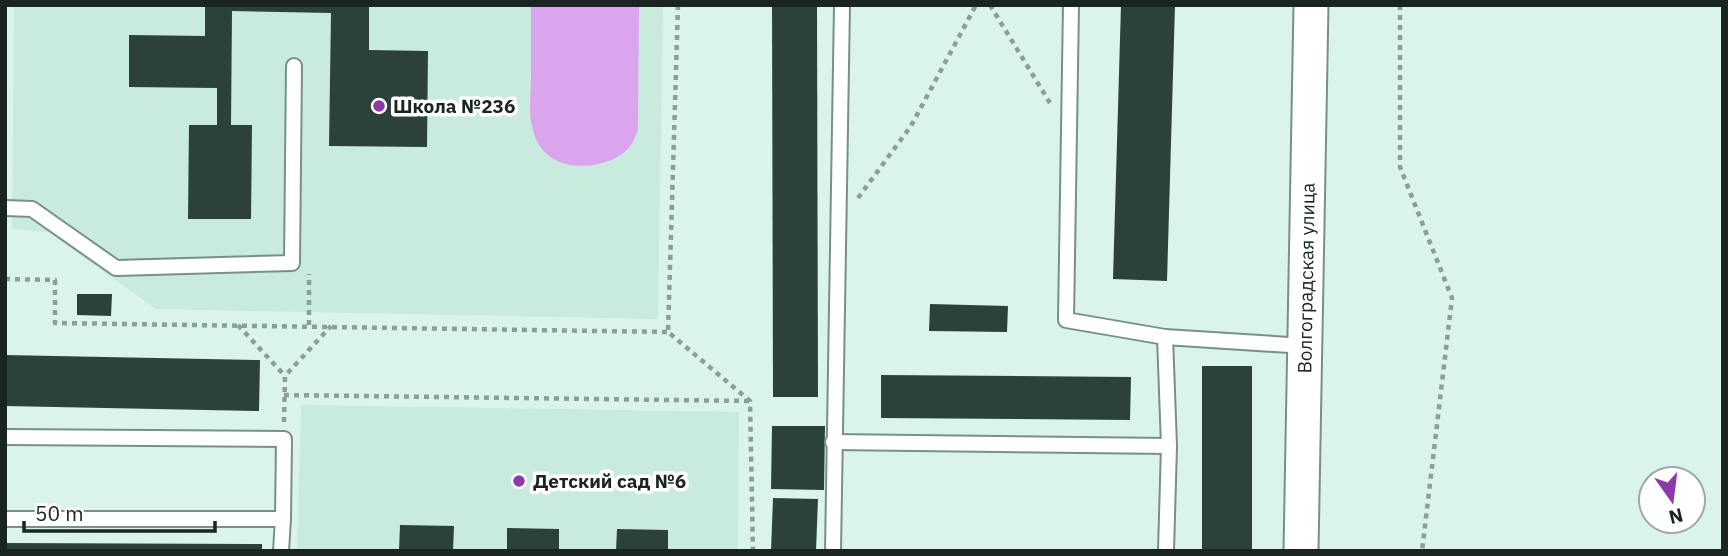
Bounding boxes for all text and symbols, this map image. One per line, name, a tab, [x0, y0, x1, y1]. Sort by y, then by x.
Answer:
place label: Школа №236	[393, 94, 515, 118]
marker: Школа №236	[371, 98, 387, 114]
street label: Волгоградская улица	[1292, 182, 1320, 374]
north arrow	[1637, 465, 1707, 535]
place label: Детский сад №6	[533, 469, 686, 493]
marker: Детский сад №6	[511, 473, 527, 489]
scale bar	[24, 490, 215, 534]
text: 50 m	[35, 499, 84, 527]
text: N	[1667, 503, 1686, 530]

